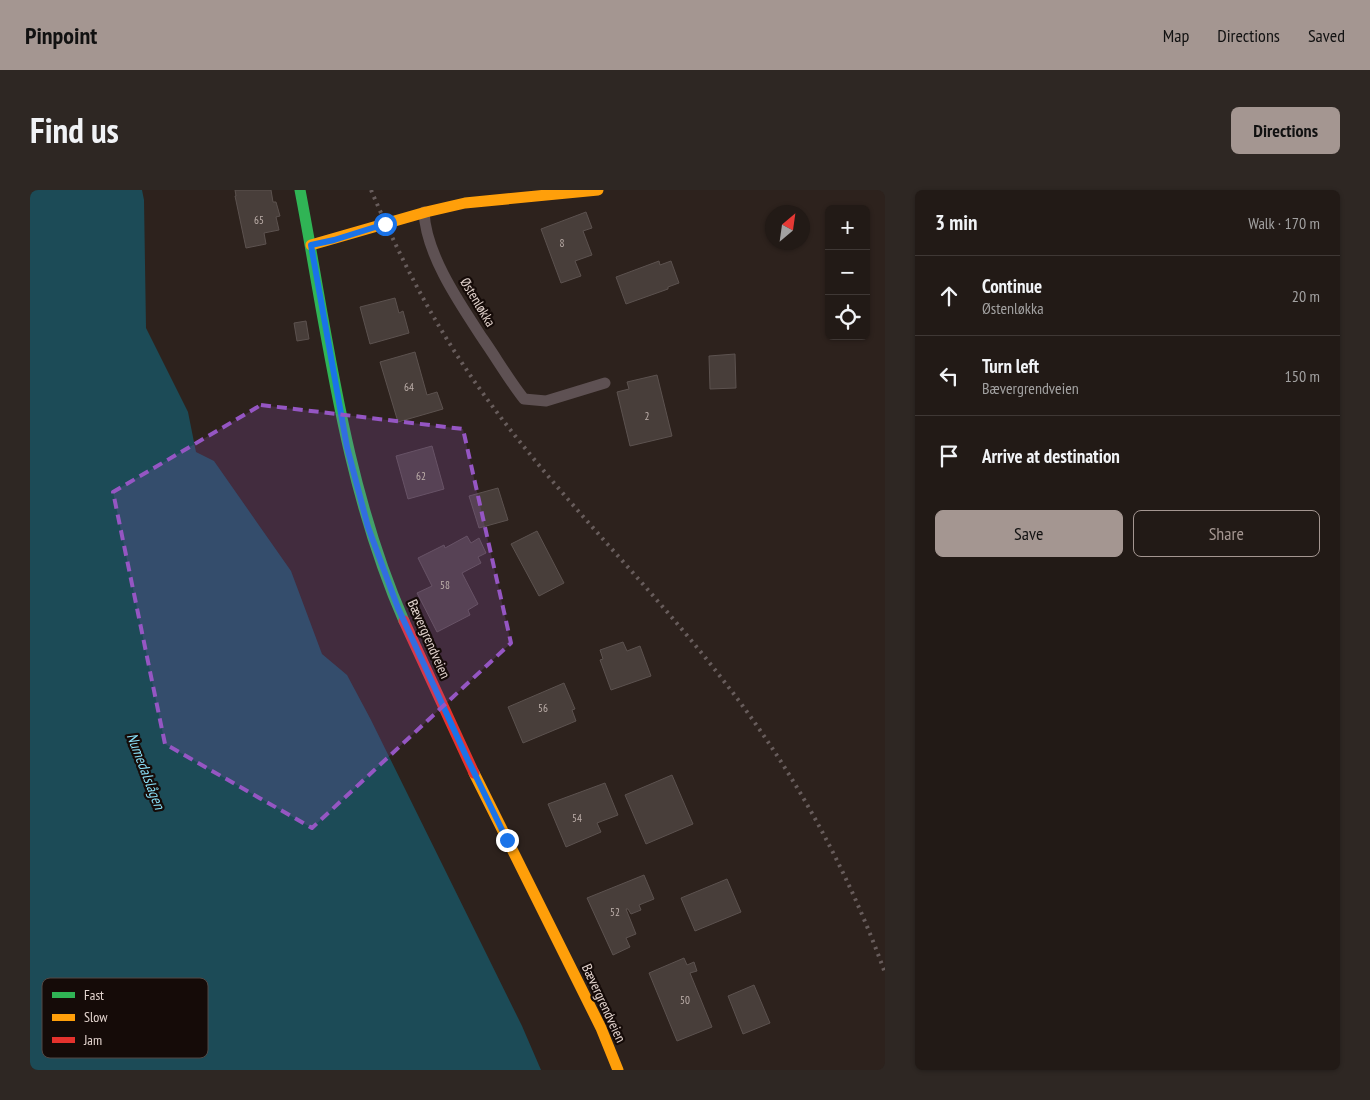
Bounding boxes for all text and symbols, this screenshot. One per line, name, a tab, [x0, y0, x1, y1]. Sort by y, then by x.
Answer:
text: Pinpoint	[25, 20, 97, 51]
text: Map	[1163, 24, 1189, 47]
text: Directions	[1217, 24, 1280, 47]
text: Saved	[1308, 24, 1345, 47]
text: Find us	[30, 107, 119, 153]
button: Directions	[1231, 107, 1340, 154]
north arrow	[765, 205, 810, 250]
map controls	[825, 205, 870, 340]
button: +	[825, 205, 870, 250]
text: 3 min	[935, 209, 977, 236]
house number: 65	[254, 213, 264, 227]
route start	[374, 213, 397, 236]
text: Walk · 170 m	[1248, 213, 1320, 233]
house number: 8	[560, 236, 565, 250]
button: −	[825, 250, 870, 295]
street label: Østenløkka	[456, 274, 500, 330]
text: Continue	[982, 274, 1042, 298]
icon: ahead	[935, 282, 963, 310]
text: 20 m	[1292, 286, 1320, 306]
button: locate	[825, 295, 870, 340]
text: Østenløkka	[982, 298, 1044, 318]
text: Turn left	[982, 354, 1039, 378]
icon: left	[935, 362, 963, 390]
text: 150 m	[1285, 366, 1320, 386]
text: Bævergrendveien	[982, 378, 1079, 398]
house number: 64	[404, 380, 414, 394]
house number: 2	[645, 409, 650, 423]
icon: arrive	[935, 442, 963, 470]
text: Arrive at destination	[982, 444, 1120, 468]
house number: 62	[416, 469, 426, 483]
button: Save	[935, 510, 1123, 557]
button: Share	[1133, 510, 1320, 557]
house number: 58	[440, 578, 450, 592]
street label: Bævergrendveien	[404, 597, 454, 681]
house number: 56	[538, 701, 548, 715]
water label: Numedalslågen	[123, 730, 170, 813]
house number: 54	[572, 811, 582, 825]
route end	[496, 829, 519, 852]
house number: 52	[610, 905, 620, 919]
street label: Bævergrendveien	[578, 961, 630, 1045]
legend	[42, 978, 208, 1058]
text: Fast	[84, 986, 104, 1004]
house number: 50	[680, 993, 690, 1007]
text: Slow	[84, 1008, 108, 1026]
text: Jam	[83, 1031, 102, 1049]

